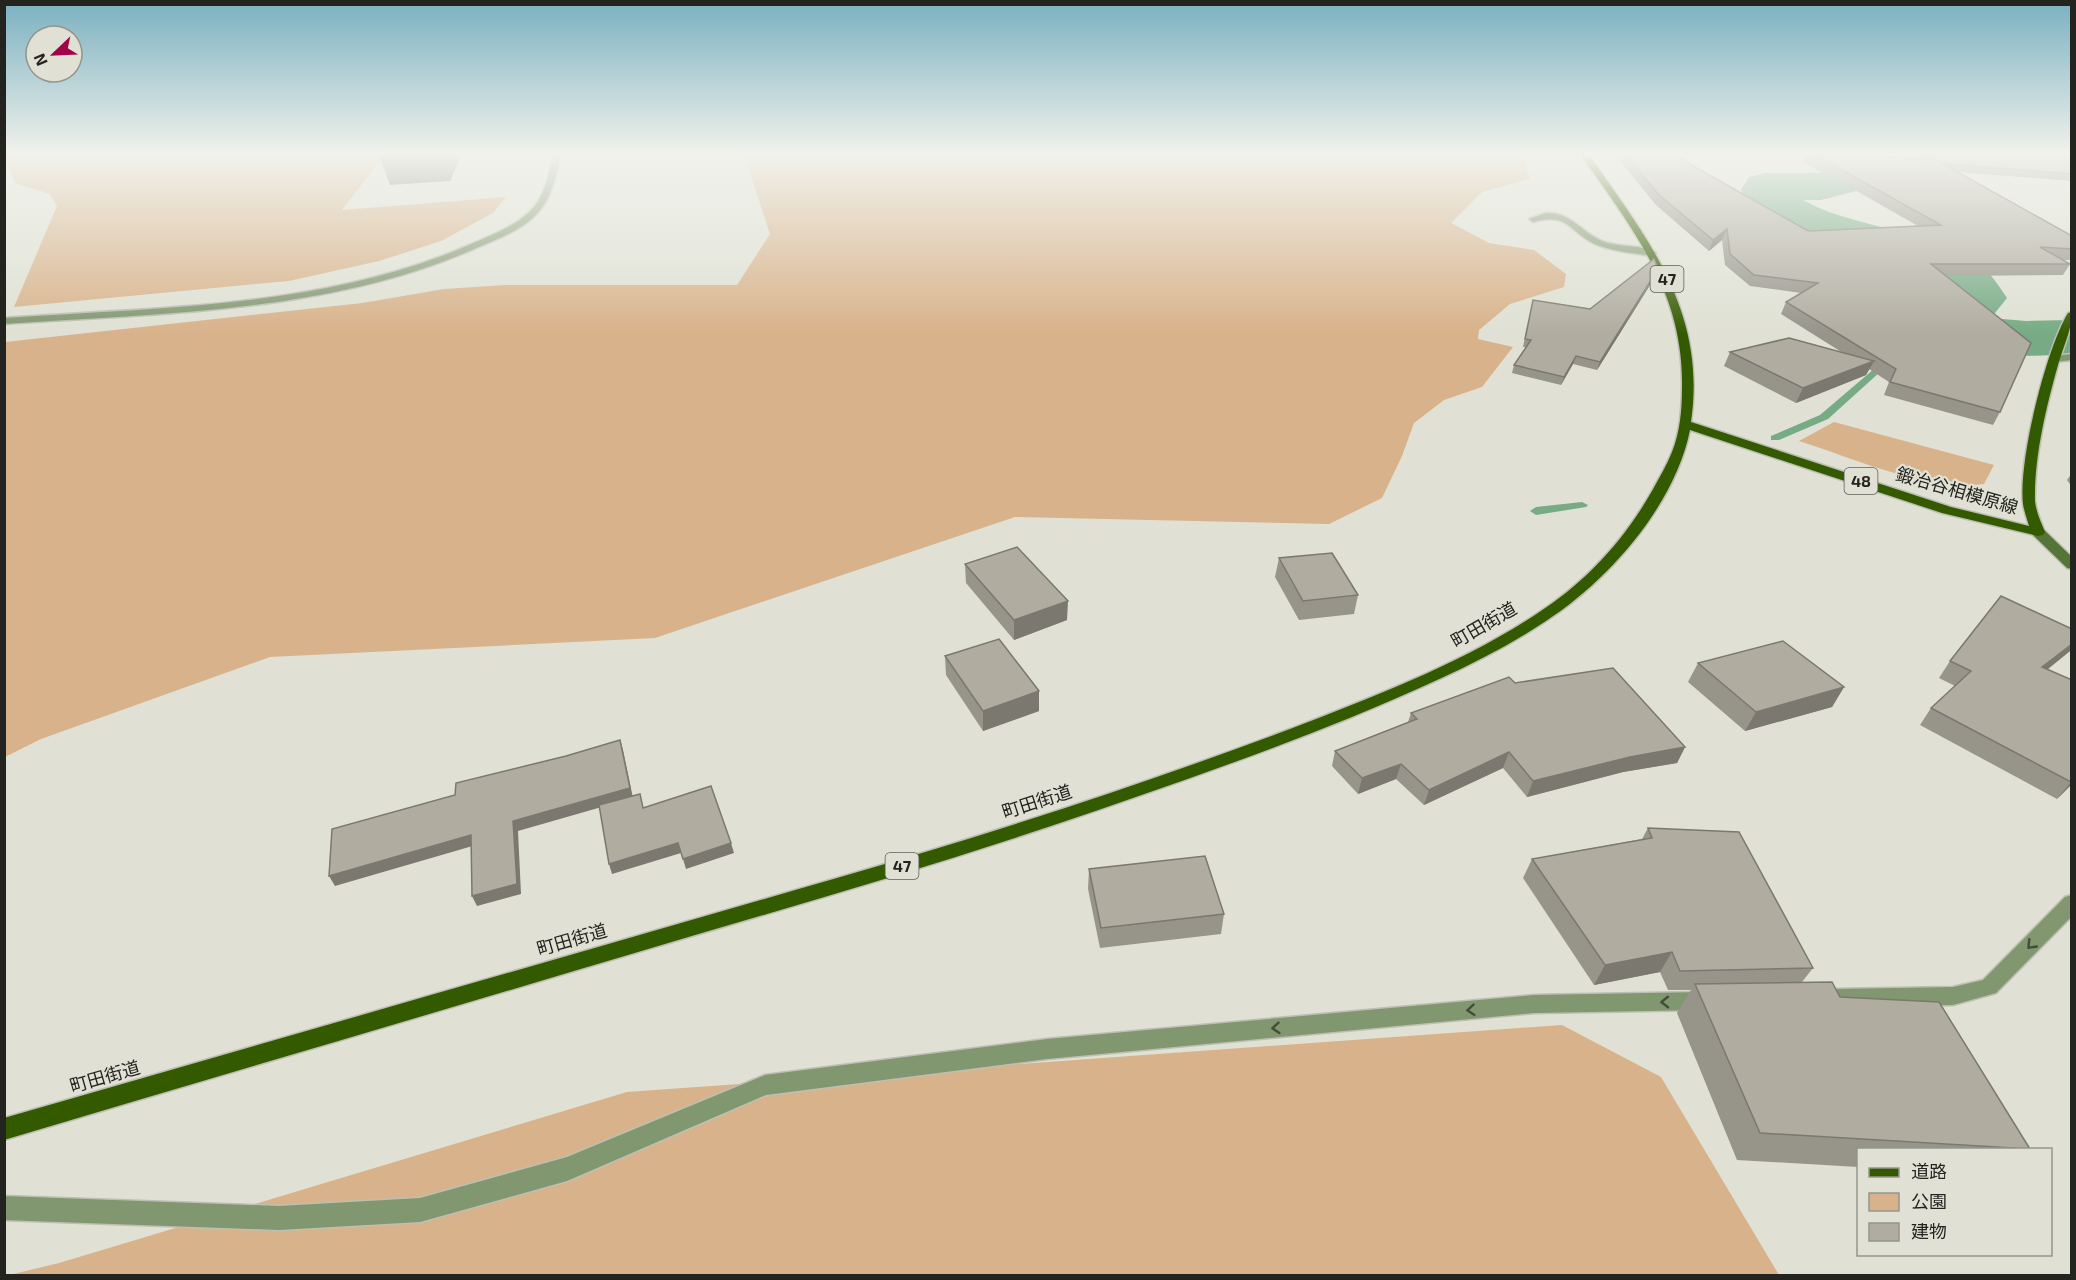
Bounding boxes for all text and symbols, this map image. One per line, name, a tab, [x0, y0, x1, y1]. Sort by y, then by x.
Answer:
north arrow	[24, 24, 84, 84]
text: N	[29, 51, 51, 69]
road number: 47	[1650, 266, 1684, 292]
street label: 鍛冶谷相模原線	[1894, 462, 2021, 518]
road number: 48	[1844, 468, 1878, 494]
street label: 町田街道	[1447, 597, 1520, 652]
street label: 町田街道	[999, 779, 1074, 823]
road number: 47	[886, 853, 918, 879]
street label: 町田街道	[534, 919, 609, 960]
one-way arrow	[2027, 938, 2038, 949]
one-way arrow	[1661, 995, 1670, 1008]
one-way arrow	[1466, 1003, 1475, 1016]
one-way arrow	[1272, 1021, 1281, 1034]
street label: 町田街道	[67, 1056, 142, 1097]
legend	[1857, 1148, 2052, 1256]
text: 道路	[1911, 1160, 1947, 1182]
text: 公園	[1911, 1190, 1947, 1212]
text: 建物	[1911, 1220, 1947, 1242]

